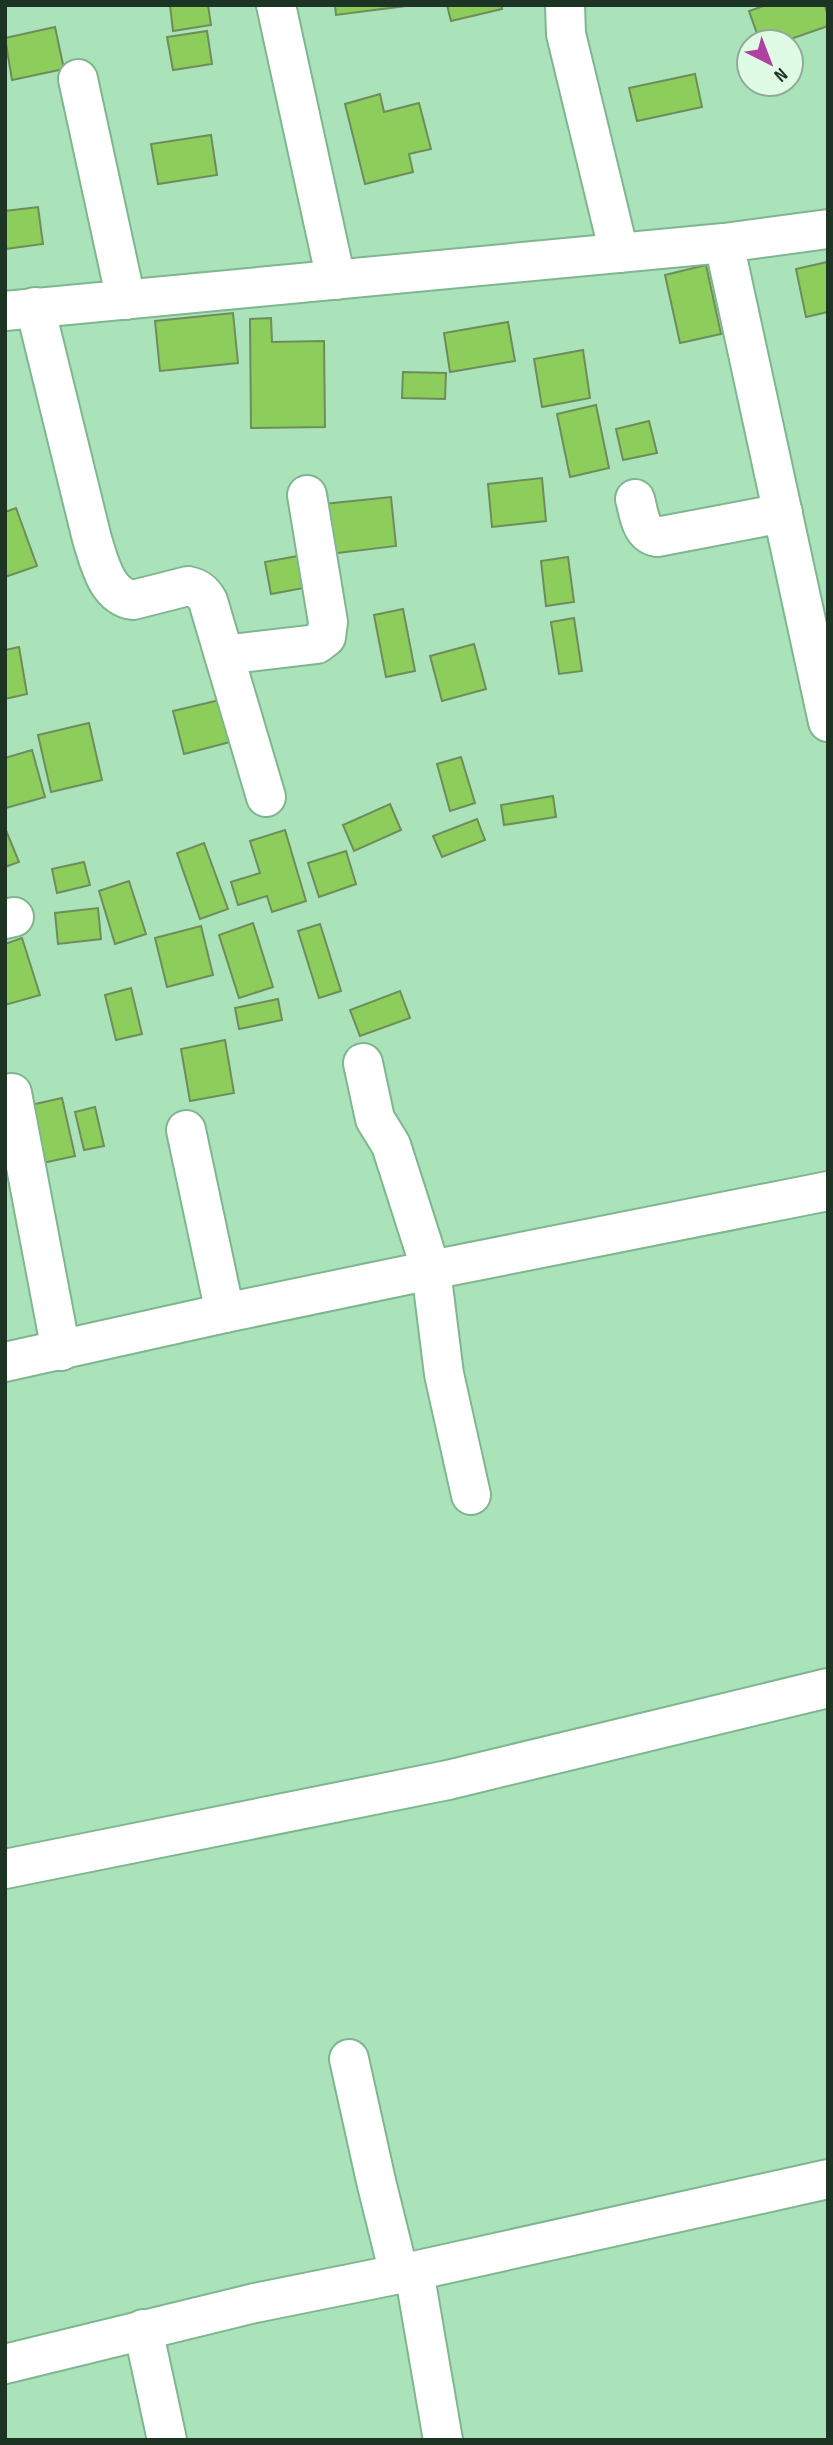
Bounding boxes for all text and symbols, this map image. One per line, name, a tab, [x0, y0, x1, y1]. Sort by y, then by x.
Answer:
north arrow	[735, 28, 805, 98]
text: N	[769, 63, 792, 86]

